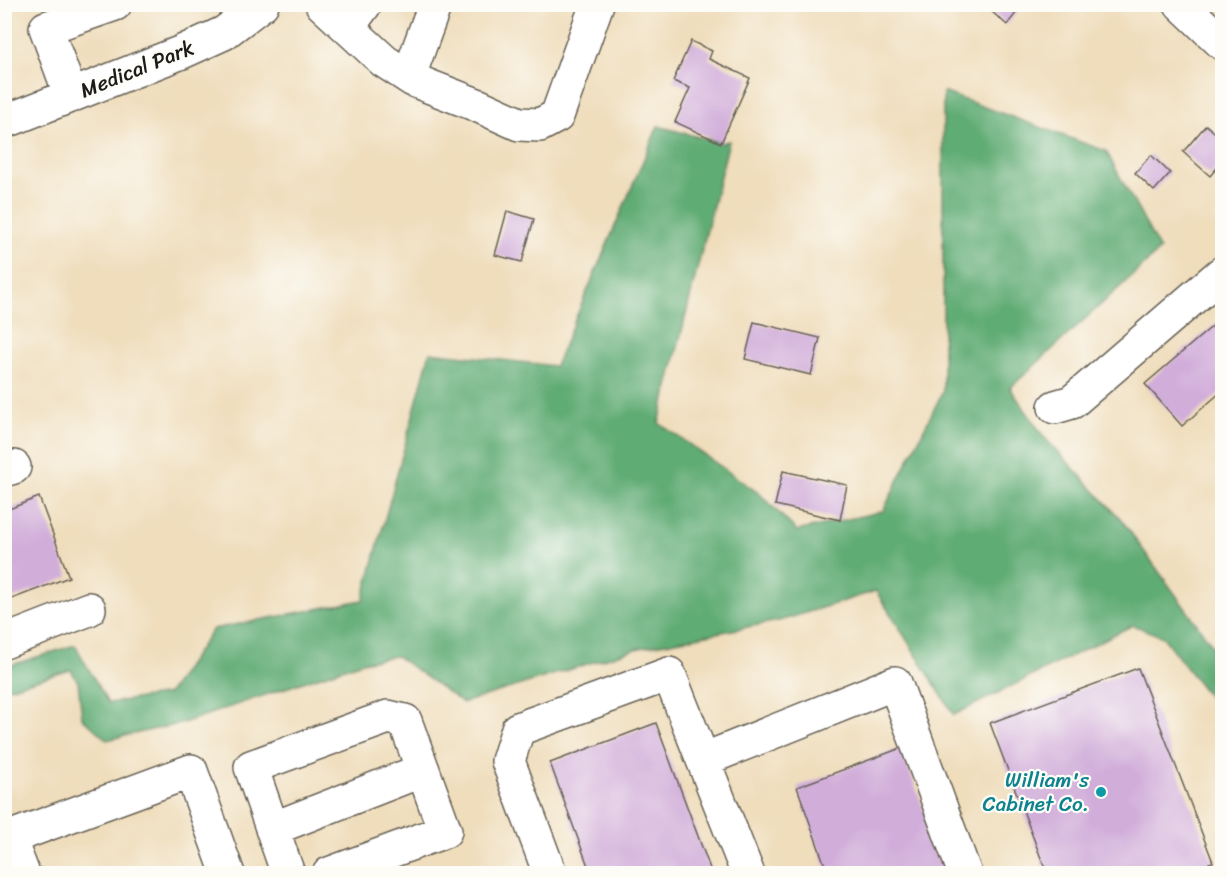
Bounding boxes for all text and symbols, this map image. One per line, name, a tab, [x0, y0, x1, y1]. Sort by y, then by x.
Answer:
street label: Medical Park	[74, 29, 200, 109]
place label: William's Cabinet Co.	[983, 761, 1089, 823]
marker: William's Cabinet Co.	[1094, 785, 1108, 799]

